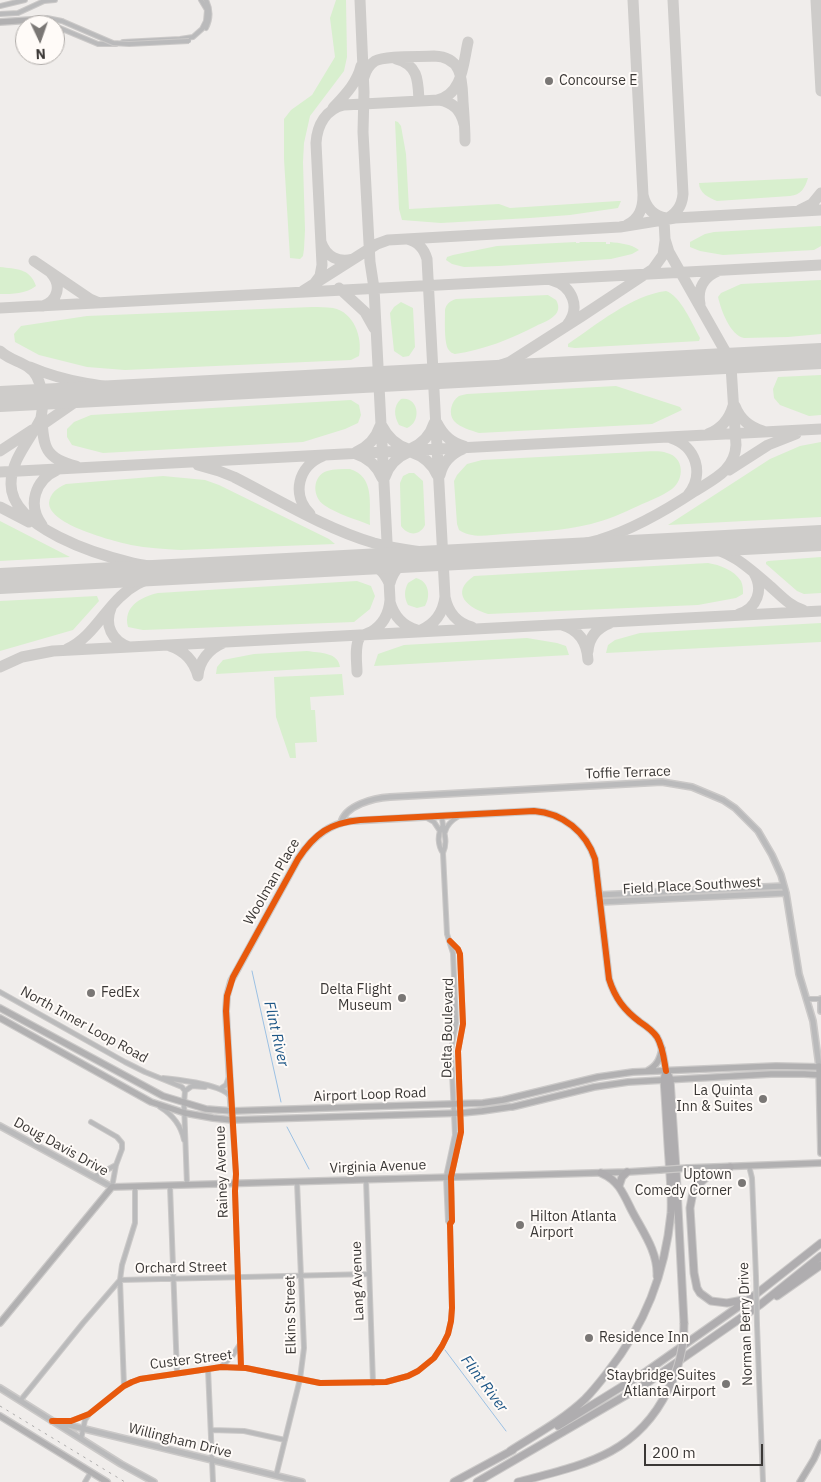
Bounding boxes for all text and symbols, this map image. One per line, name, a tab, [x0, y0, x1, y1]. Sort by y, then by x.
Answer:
north arrow	[15, 15, 65, 65]
text: N	[35, 45, 46, 63]
place label: Concourse E	[559, 73, 637, 89]
marker: Concourse E	[543, 75, 555, 87]
street label: Toffie Terrace	[585, 763, 671, 783]
street label: Woolman Place	[240, 836, 304, 928]
street label: Field Place Southwest	[622, 874, 762, 898]
street label: Delta Boulevard	[439, 978, 457, 1078]
place label: Delta Flight Museum	[320, 982, 392, 1014]
street label: North Inner Loop Road	[17, 983, 151, 1067]
place label: FedEx	[101, 985, 140, 1001]
marker: FedEx	[85, 987, 97, 999]
marker: Delta Flight Museum	[396, 992, 408, 1004]
water label: Flint River	[260, 1000, 292, 1068]
place label: La Quinta Inn & Suites	[676, 1083, 753, 1116]
street label: Airport Loop Road	[313, 1085, 427, 1105]
marker: La Quinta Inn & Suites	[757, 1093, 769, 1105]
street label: Doug Davis Drive	[11, 1114, 111, 1180]
street label: Rainey Avenue	[212, 1126, 232, 1218]
street label: Virginia Avenue	[329, 1157, 427, 1177]
place label: Uptown Comedy Corner	[635, 1167, 732, 1200]
marker: Uptown Comedy Corner	[736, 1177, 748, 1189]
place label: Hilton Atlanta Airport	[530, 1209, 617, 1242]
marker: Hilton Atlanta Airport	[514, 1219, 526, 1231]
street label: Lang Avenue	[348, 1241, 368, 1321]
street label: Orchard Street	[135, 1259, 227, 1277]
street label: Norman Berry Drive	[735, 1262, 757, 1386]
street label: Elkins Street	[282, 1275, 300, 1355]
place label: Residence Inn	[599, 1330, 689, 1346]
marker: Residence Inn	[583, 1332, 595, 1344]
street label: Custer Street	[149, 1347, 233, 1373]
water label: Flint River	[457, 1352, 511, 1416]
place label: Staybridge Suites Atlanta Airport	[606, 1368, 716, 1400]
marker: Staybridge Suites Atlanta Airport	[720, 1378, 732, 1390]
street label: Willingham Drive	[127, 1420, 233, 1462]
scale bar	[646, 1434, 765, 1466]
text: 200 m	[652, 1443, 696, 1462]

